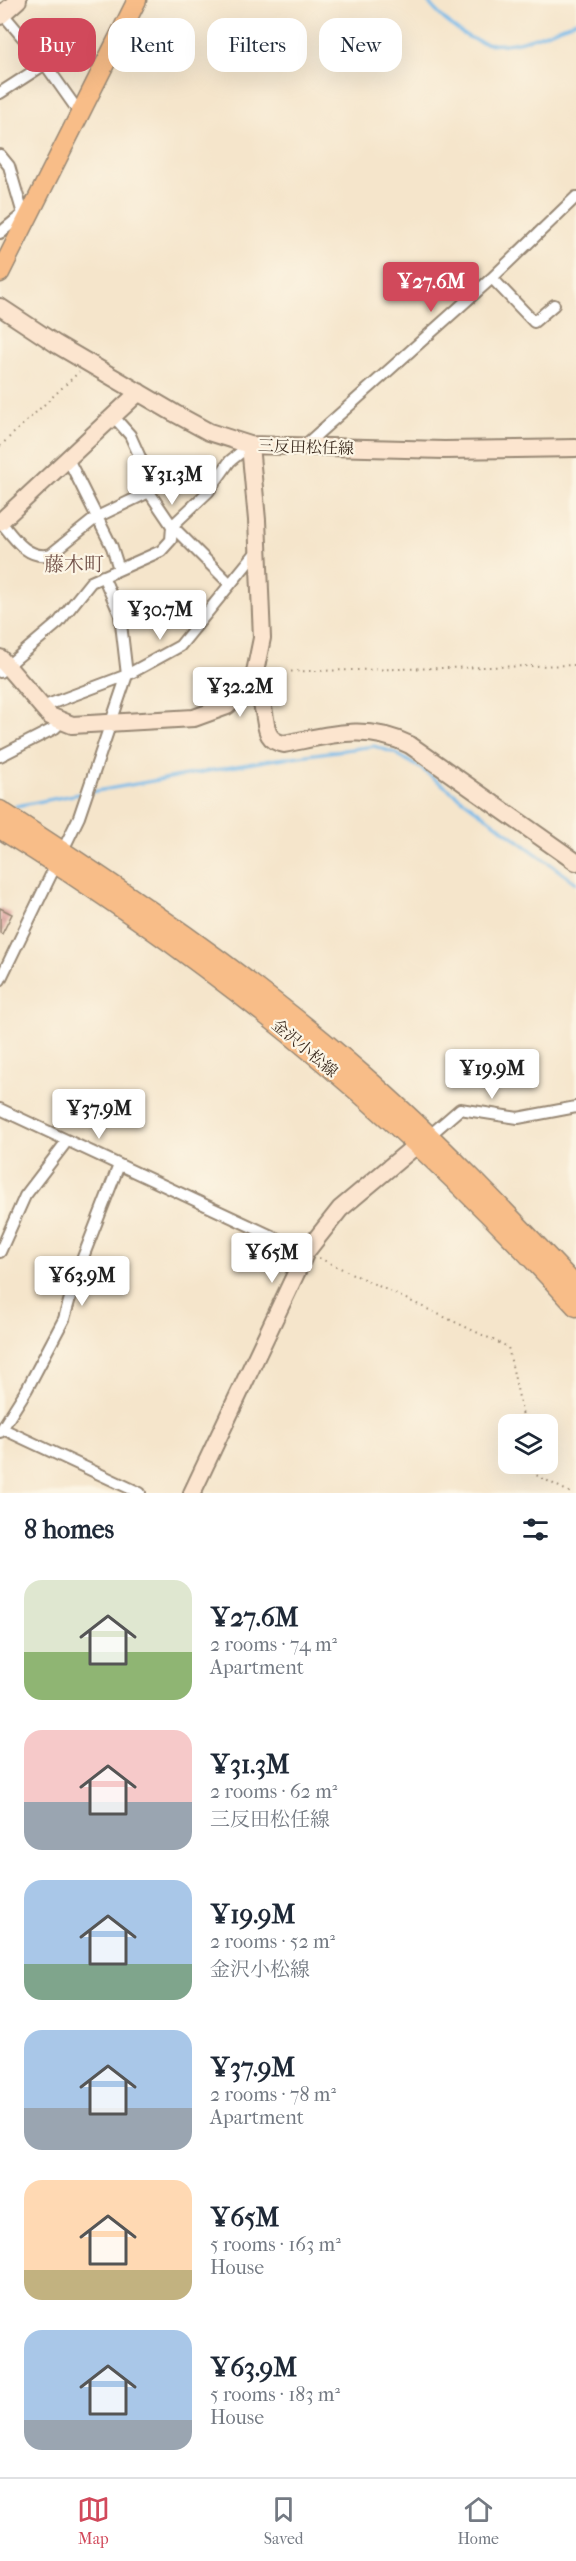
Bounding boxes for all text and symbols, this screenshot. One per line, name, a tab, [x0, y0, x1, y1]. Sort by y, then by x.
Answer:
chip: Buy	[18, 18, 96, 72]
chip: Rent	[108, 18, 195, 72]
chip: Filters	[207, 18, 307, 72]
chip: New	[319, 18, 402, 72]
pin: ¥27.6M	[382, 262, 480, 313]
text: ¥27.6M	[397, 270, 465, 293]
street label: 三反田松任線	[258, 436, 354, 458]
pin: ¥31.3M	[123, 455, 221, 506]
text: ¥31.3M	[141, 463, 203, 486]
district label: 藤木町	[44, 553, 104, 576]
pin: ¥30.7M	[111, 590, 209, 641]
text: ¥30.7M	[127, 598, 193, 621]
pin: ¥32.2M	[191, 667, 289, 718]
text: ¥32.2M	[207, 675, 273, 698]
street label: 金沢小松線	[268, 1015, 342, 1081]
pin: ¥19.9M	[443, 1049, 541, 1100]
text: ¥19.9M	[459, 1057, 525, 1080]
pin: ¥37.9M	[50, 1089, 148, 1140]
text: ¥37.9M	[66, 1097, 132, 1120]
pin: ¥65M	[236, 1233, 308, 1284]
text: ¥65M	[245, 1241, 299, 1264]
pin: ¥63.9M	[33, 1256, 131, 1307]
text: ¥63.9M	[49, 1264, 115, 1287]
map controls	[498, 1414, 558, 1474]
button: layers	[498, 1414, 558, 1474]
icon: filters	[519, 1513, 552, 1546]
text: 8 homes	[24, 1514, 114, 1545]
text: ¥27.6M	[210, 1602, 299, 1633]
icon: home	[72, 1604, 144, 1676]
text: 2 rooms · 74 m²	[210, 1633, 337, 1656]
text: Apartment	[210, 1656, 304, 1679]
text: ¥31.3M	[210, 1749, 290, 1780]
icon: home	[72, 1754, 144, 1826]
text: 2 rooms · 62 m²	[210, 1780, 337, 1803]
text: 三反田松任線	[210, 1808, 330, 1831]
text: ¥19.9M	[210, 1899, 295, 1930]
icon: home	[72, 1904, 144, 1976]
text: 2 rooms · 52 m²	[210, 1930, 335, 1953]
text: 金沢小松線	[210, 1958, 310, 1981]
text: ¥37.9M	[210, 2052, 295, 2083]
icon: home	[72, 2054, 144, 2126]
text: 2 rooms · 78 m²	[210, 2083, 336, 2106]
text: Apartment	[210, 2106, 304, 2129]
text: ¥65M	[210, 2202, 279, 2233]
icon: home	[72, 2204, 144, 2276]
text: 5 rooms · 163 m²	[210, 2233, 341, 2256]
text: House	[210, 2256, 264, 2279]
text: ¥63.9M	[210, 2352, 297, 2383]
icon: home	[72, 2354, 144, 2426]
text: 5 rooms · 183 m²	[210, 2383, 340, 2406]
text: House	[210, 2406, 264, 2429]
tab: Map	[77, 2493, 110, 2548]
tab: Saved	[264, 2493, 304, 2548]
tab: Home	[457, 2493, 499, 2548]

